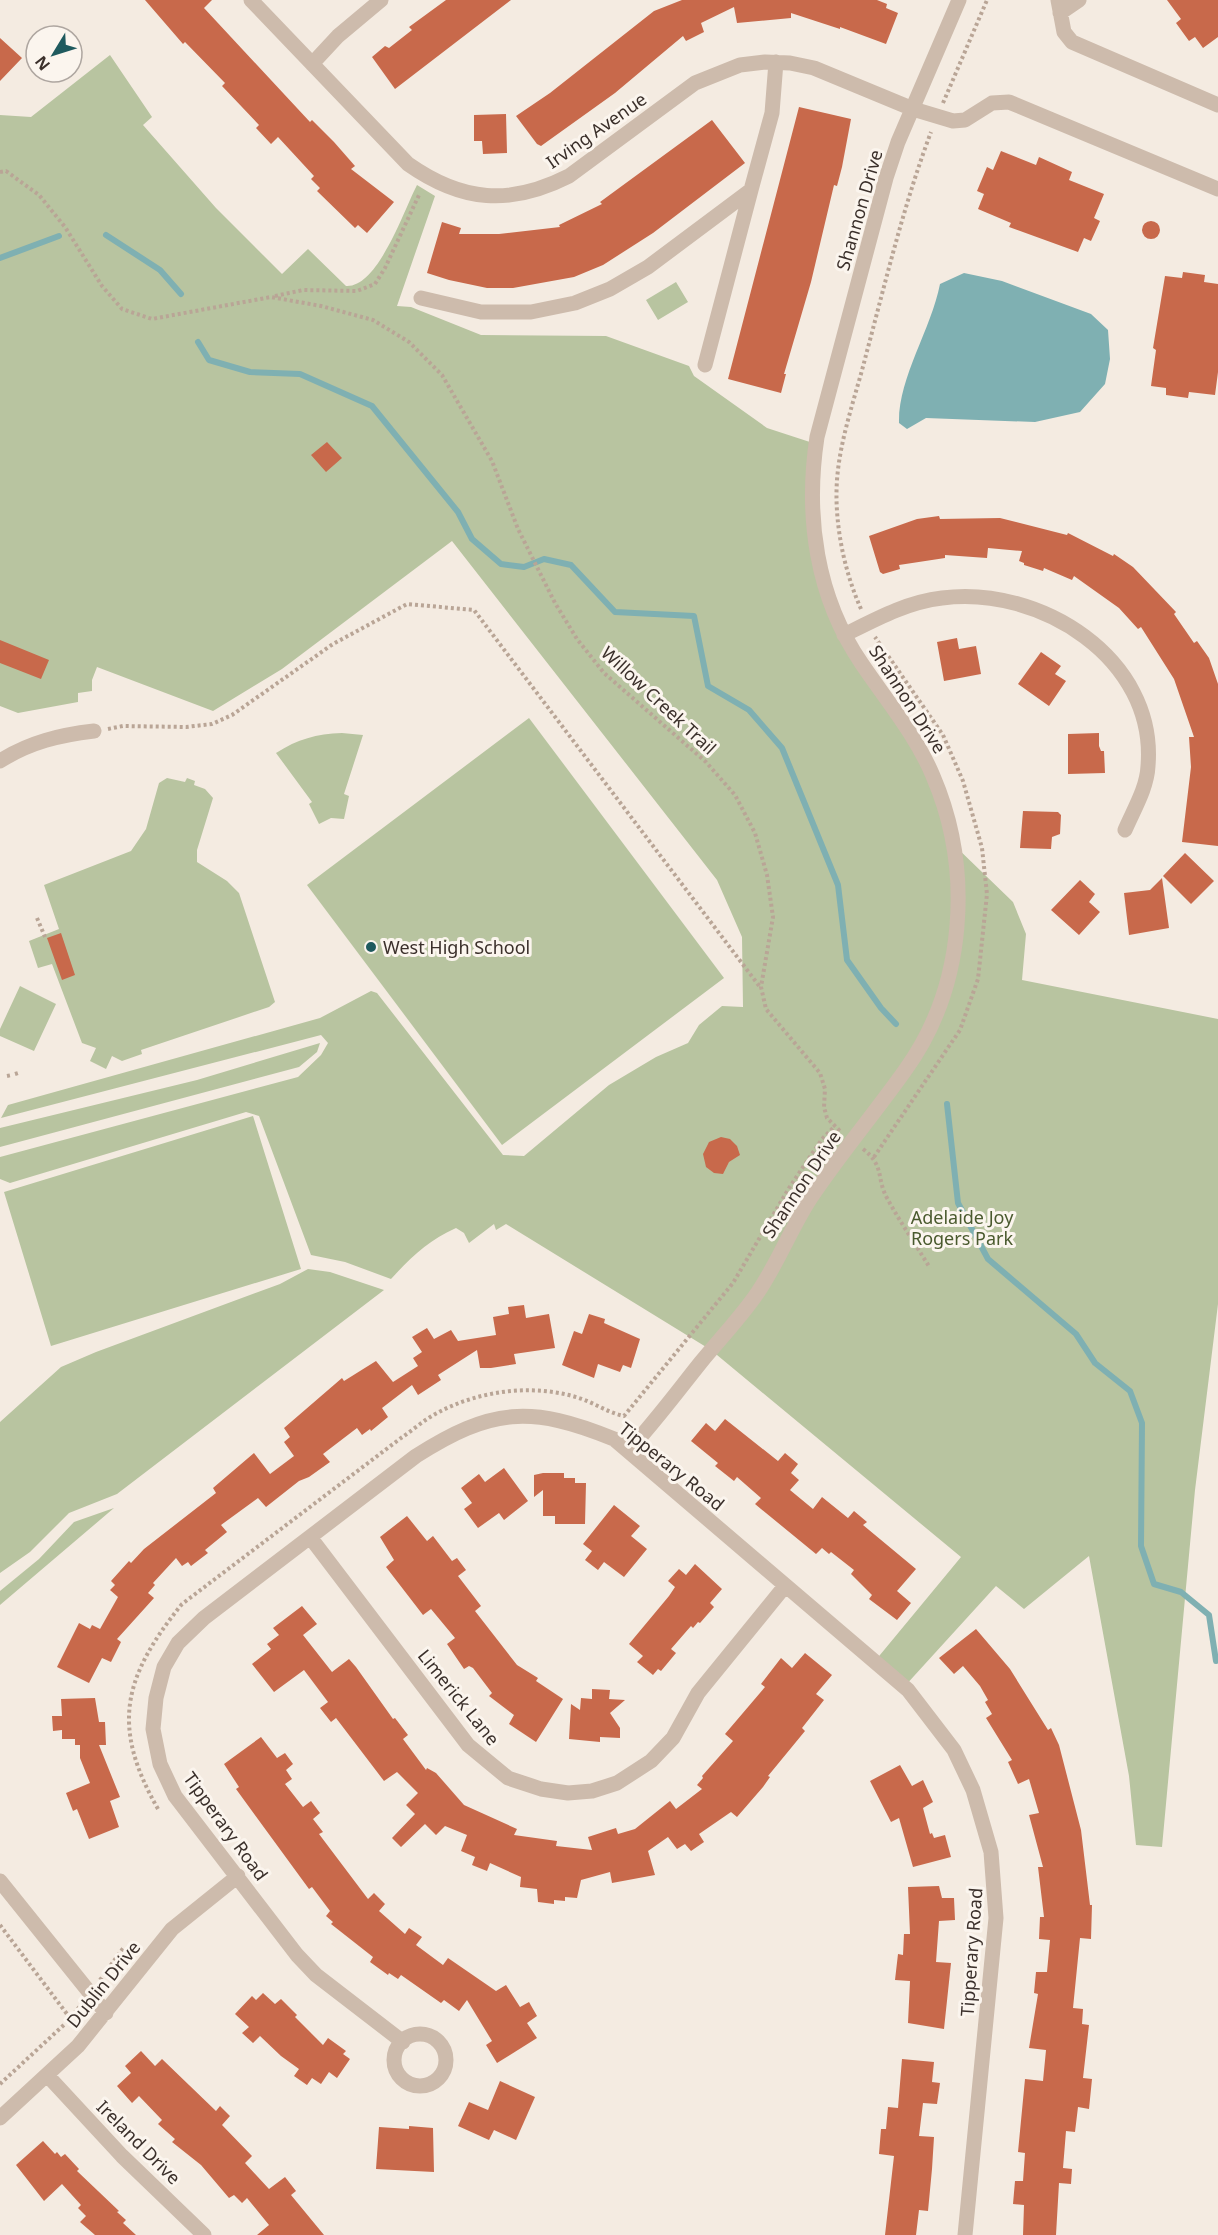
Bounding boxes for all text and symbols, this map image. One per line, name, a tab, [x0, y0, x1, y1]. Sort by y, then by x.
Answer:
north arrow	[24, 24, 84, 84]
text: N	[30, 51, 55, 75]
street label: Irving Avenue	[541, 86, 651, 174]
street label: Shannon Drive	[830, 147, 888, 273]
street label: Shannon Drive	[864, 640, 952, 758]
street label: Willow Creek Trail	[596, 641, 722, 759]
place label: West High School	[383, 935, 530, 959]
marker: West High School	[364, 940, 378, 954]
street label: Shannon Drive	[756, 1126, 846, 1242]
park label: Adelaide Joy Rogers Park	[911, 1205, 1014, 1250]
street label: Tipperary Road	[614, 1416, 730, 1516]
street label: Limerick Lane	[413, 1644, 505, 1750]
street label: Tipperary Road	[178, 1767, 274, 1885]
street label: Tipperary Road	[955, 1887, 987, 2017]
street label: Dublin Drive	[61, 1936, 145, 2032]
street label: Ireland Drive	[92, 2095, 186, 2189]

